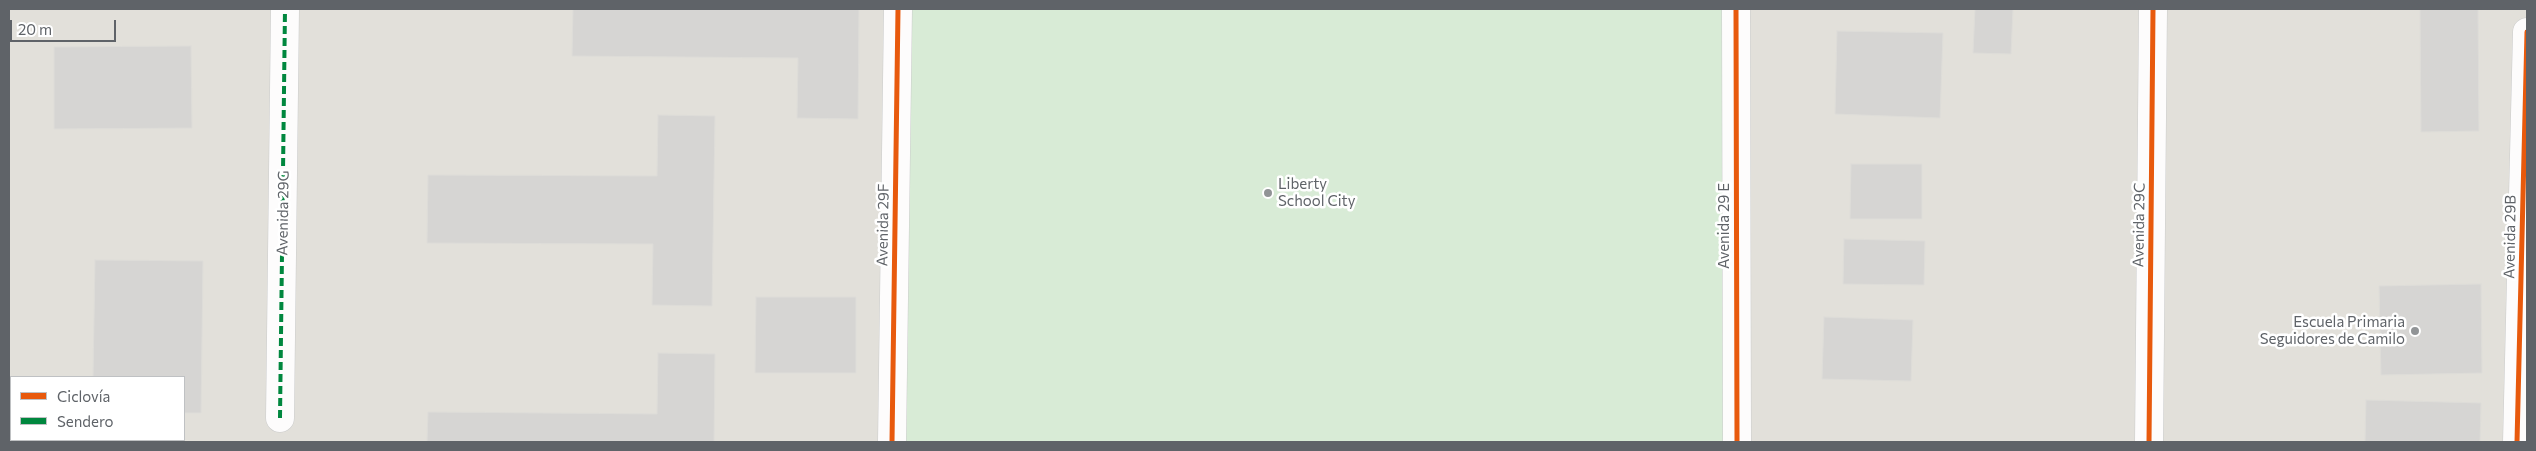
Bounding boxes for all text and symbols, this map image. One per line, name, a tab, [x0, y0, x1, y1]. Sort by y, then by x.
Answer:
scale bar	[12, 10, 119, 42]
text: 20 m	[18, 20, 52, 38]
street label: Avenida 29G	[273, 170, 293, 256]
place label: Liberty School City	[1278, 175, 1355, 210]
street label: Avenida 29F	[873, 183, 893, 267]
street label: Avenida 29 E	[1715, 183, 1733, 269]
street label: Avenida 29C	[2129, 183, 2149, 267]
marker: Liberty School City	[1262, 187, 1274, 199]
street label: Avenida 29B	[2500, 195, 2520, 279]
place label: Escuela Primaria Seguidores de Camilo	[2260, 313, 2405, 348]
marker: Escuela Primaria Seguidores de Camilo	[2409, 325, 2421, 337]
legend	[10, 376, 185, 441]
text: Ciclovía	[57, 387, 110, 405]
text: Sendero	[57, 412, 114, 430]

